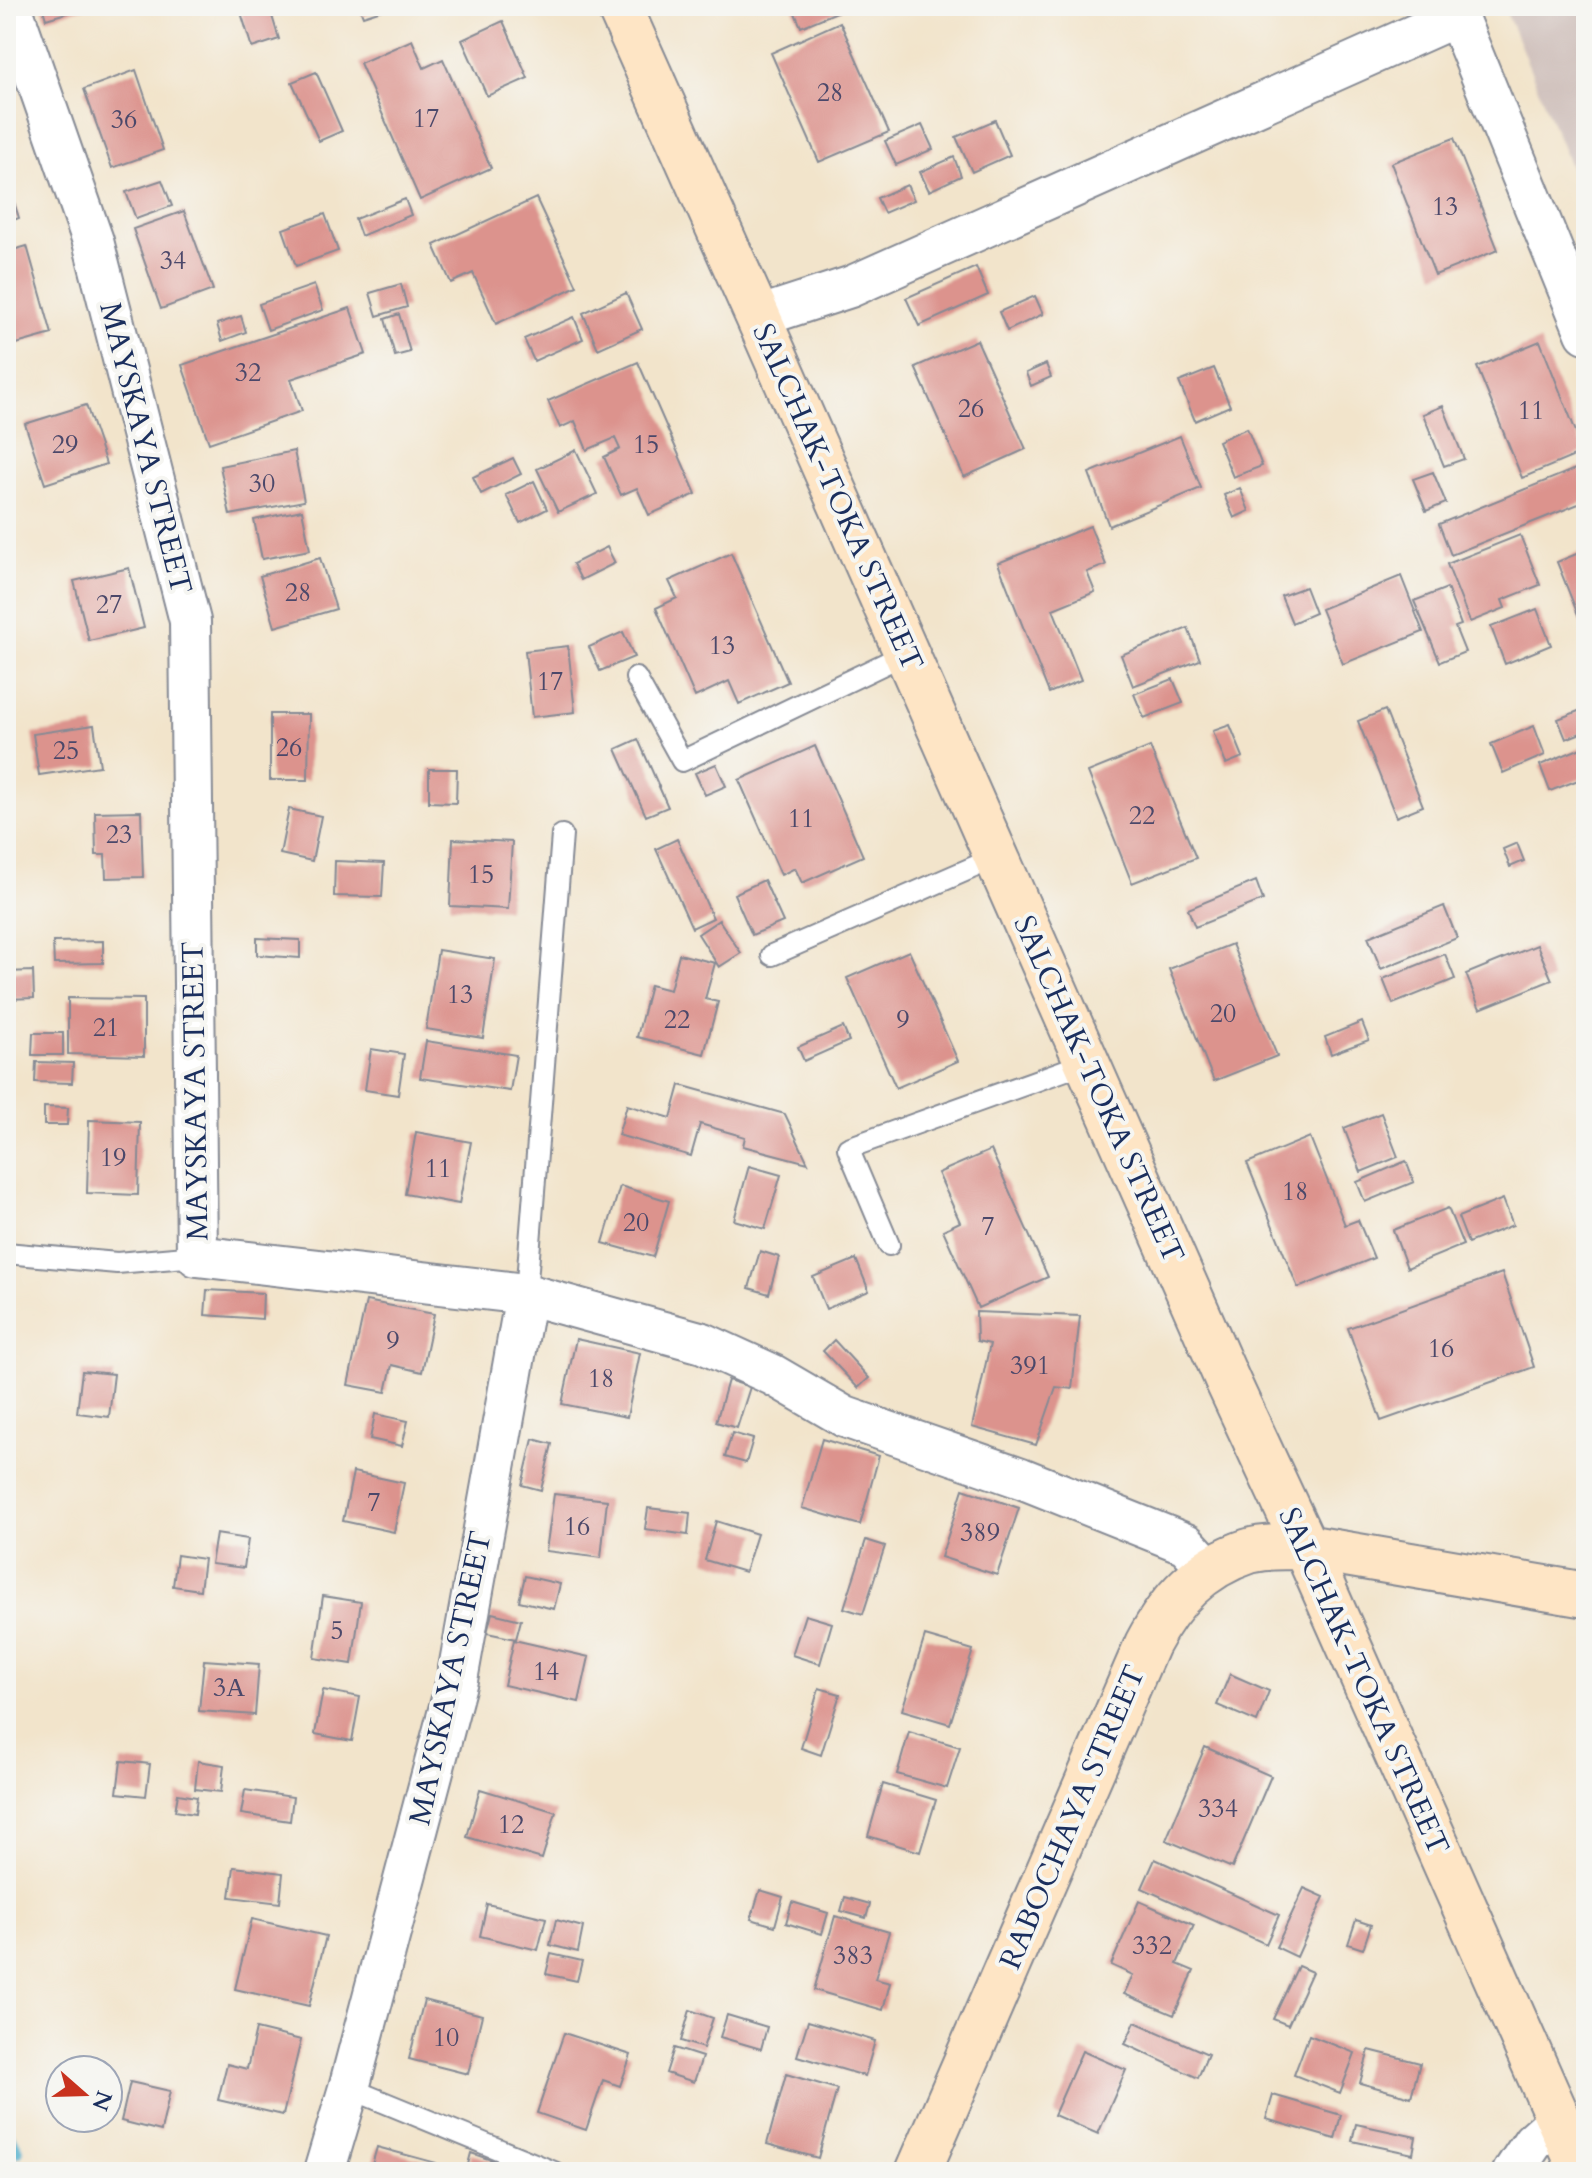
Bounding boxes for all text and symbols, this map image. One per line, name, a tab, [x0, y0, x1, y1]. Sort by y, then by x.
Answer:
house number: 28	[817, 75, 843, 110]
house number: 17	[413, 101, 439, 136]
house number: 36	[111, 102, 137, 137]
house number: 13	[1432, 189, 1458, 224]
house number: 34	[160, 243, 186, 278]
street label: MAYSKAYA STREET	[89, 298, 202, 598]
street label: SALCHAK-TOKA STREET	[742, 317, 933, 677]
house number: 32	[235, 355, 261, 390]
house number: 26	[958, 391, 984, 426]
house number: 11	[1518, 393, 1544, 428]
house number: 29	[52, 427, 78, 462]
house number: 15	[633, 427, 659, 462]
house number: 30	[249, 466, 275, 501]
house number: 28	[285, 575, 311, 610]
house number: 27	[96, 587, 122, 622]
house number: 13	[709, 628, 735, 663]
house number: 17	[537, 664, 563, 699]
house number: 26	[276, 730, 302, 765]
house number: 25	[53, 733, 79, 768]
house number: 22	[1129, 798, 1155, 833]
house number: 11	[788, 801, 814, 836]
house number: 23	[106, 817, 132, 852]
house number: 15	[468, 857, 494, 892]
street label: SALCHAK-TOKA STREET	[1003, 909, 1194, 1269]
street label: MAYSKAYA STREET	[172, 941, 219, 1241]
house number: 13	[447, 977, 473, 1012]
house number: 20	[1210, 996, 1236, 1031]
house number: 22	[664, 1002, 690, 1037]
house number: 9	[896, 1002, 910, 1037]
house number: 21	[93, 1010, 119, 1045]
house number: 19	[100, 1140, 126, 1175]
house number: 11	[425, 1151, 451, 1186]
house number: 18	[1282, 1174, 1308, 1209]
house number: 20	[623, 1205, 649, 1240]
house number: 7	[981, 1209, 995, 1244]
house number: 9	[386, 1323, 400, 1358]
house number: 16	[1428, 1331, 1454, 1366]
house number: 391	[1010, 1348, 1050, 1383]
house number: 18	[588, 1361, 614, 1396]
house number: 7	[367, 1485, 381, 1520]
street label: SALCHAK-TOKA STREET	[1268, 1501, 1459, 1861]
house number: 16	[564, 1509, 590, 1544]
house number: 389	[960, 1515, 1000, 1550]
street label: MAYSKAYA STREET	[399, 1527, 502, 1829]
house number: 5	[330, 1613, 344, 1648]
house number: 14	[533, 1654, 559, 1689]
street label: RABOCHAYA STREET	[990, 1659, 1155, 1975]
house number: 3А	[213, 1670, 245, 1705]
house number: 334	[1198, 1791, 1238, 1826]
house number: 12	[498, 1807, 524, 1842]
house number: 332	[1132, 1928, 1172, 1963]
house number: 383	[833, 1938, 873, 1973]
house number: 10	[433, 2020, 459, 2055]
north arrow	[44, 2054, 124, 2134]
text: N	[84, 2086, 119, 2115]

